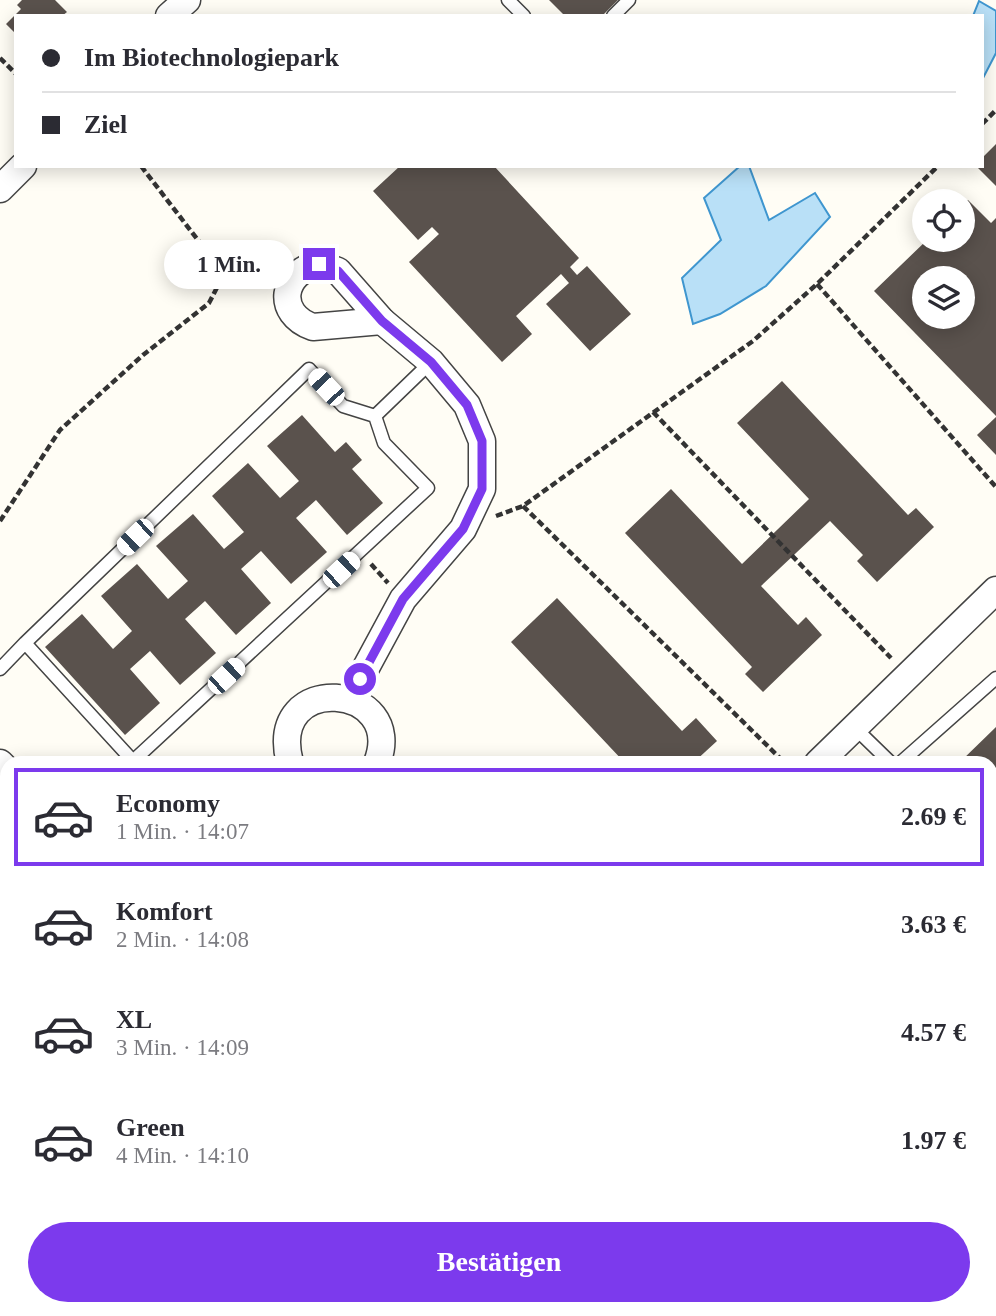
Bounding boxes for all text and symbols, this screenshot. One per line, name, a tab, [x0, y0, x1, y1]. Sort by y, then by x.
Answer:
text: Im Biotechnologiepark	[84, 43, 339, 72]
text: Ziel	[84, 110, 127, 139]
map controls	[912, 189, 975, 329]
button: locate	[912, 189, 975, 252]
callout: 1 Min.	[165, 240, 294, 288]
route end	[303, 248, 335, 280]
text: 1 Min.	[197, 252, 261, 277]
button: layers	[912, 266, 975, 329]
car	[304, 364, 349, 410]
car	[113, 515, 158, 559]
car	[319, 548, 364, 592]
car	[204, 654, 249, 698]
route start	[344, 663, 376, 695]
icon: car	[32, 786, 95, 849]
text: Economy	[116, 789, 220, 818]
text: 2.69 €	[901, 802, 966, 831]
text: 1 Min. · 14:07	[116, 819, 249, 844]
icon: car	[32, 894, 95, 957]
text: Komfort	[116, 897, 213, 926]
text: 3.63 €	[901, 910, 966, 939]
text: 2 Min. · 14:08	[116, 927, 249, 952]
icon: car	[32, 1002, 95, 1065]
text: XL	[116, 1005, 152, 1034]
text: 4.57 €	[901, 1018, 966, 1047]
text: 3 Min. · 14:09	[116, 1035, 249, 1060]
icon: car	[32, 1110, 95, 1173]
text: Green	[116, 1113, 185, 1142]
text: 1.97 €	[901, 1126, 966, 1155]
text: 4 Min. · 14:10	[116, 1143, 249, 1168]
button: Bestätigen	[28, 1222, 970, 1302]

